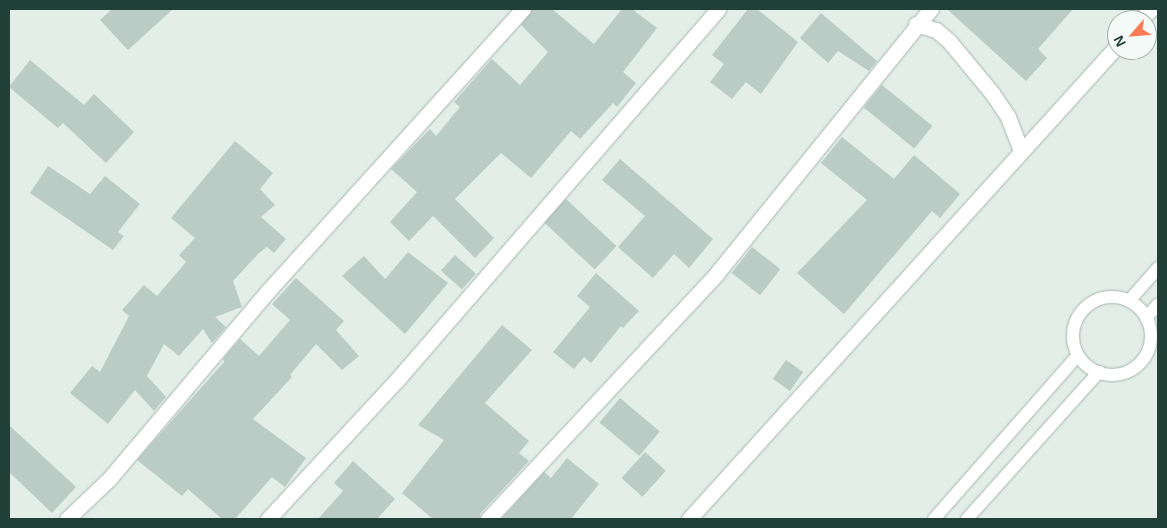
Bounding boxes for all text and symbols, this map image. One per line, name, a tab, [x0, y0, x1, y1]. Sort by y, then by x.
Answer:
north arrow	[1107, 10, 1157, 60]
text: N	[1110, 33, 1129, 49]

